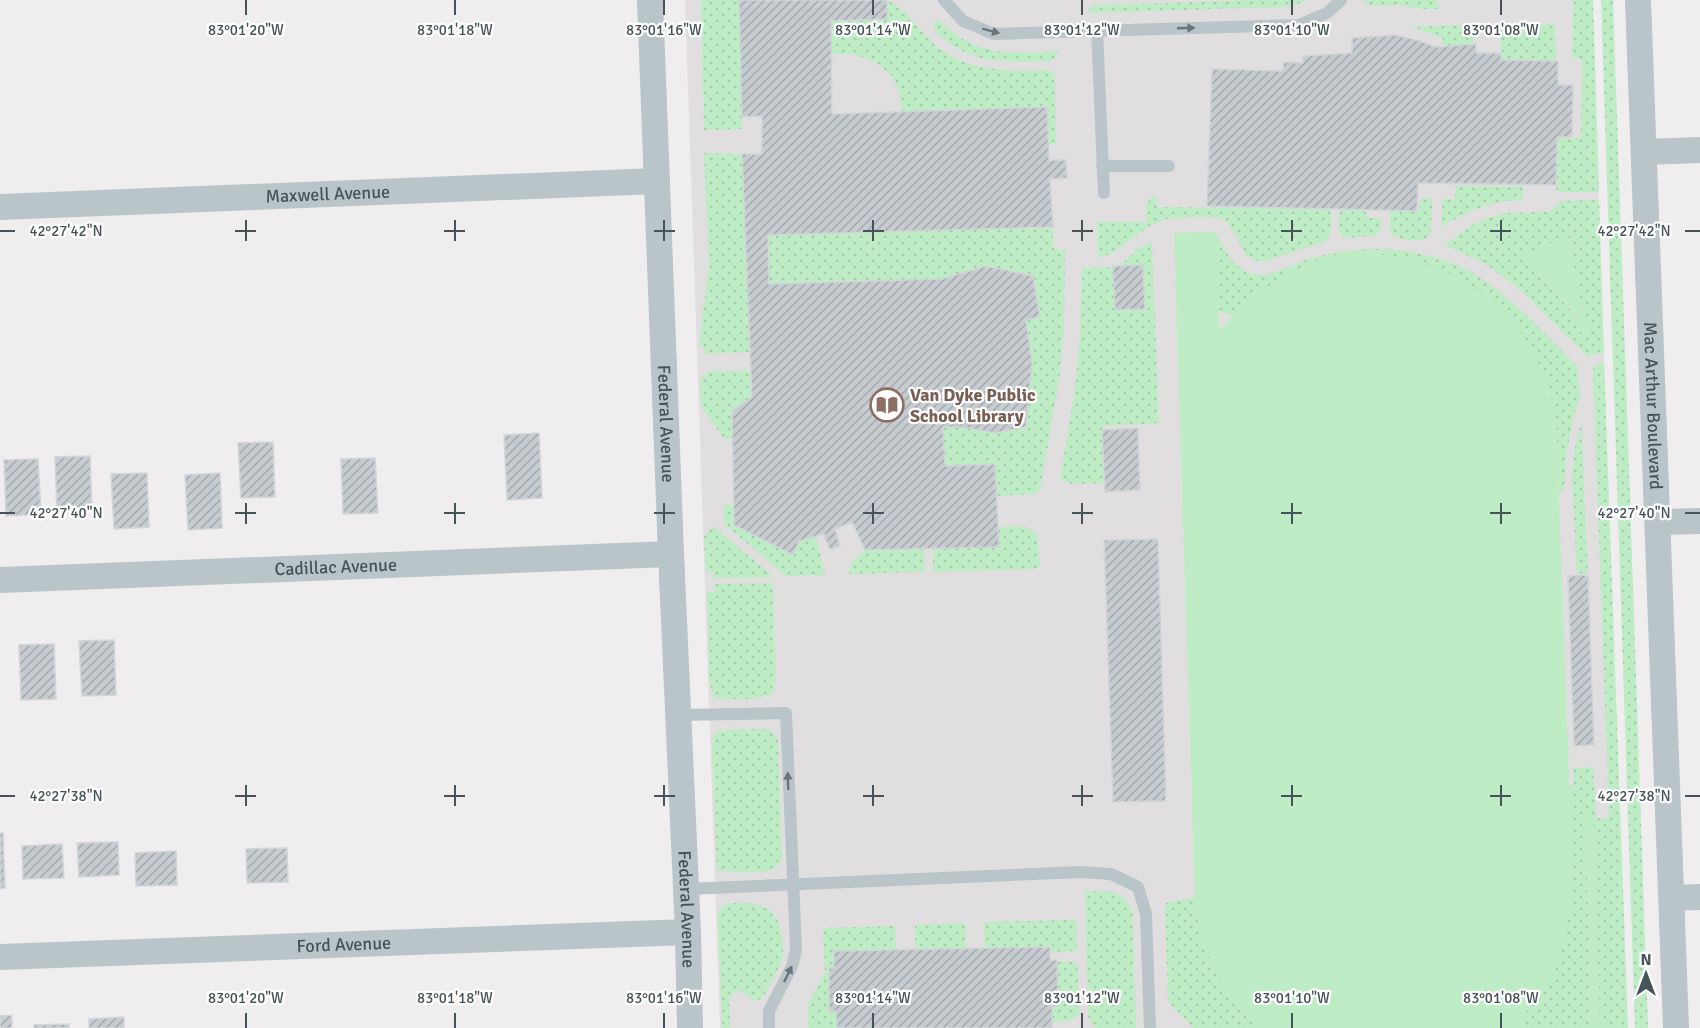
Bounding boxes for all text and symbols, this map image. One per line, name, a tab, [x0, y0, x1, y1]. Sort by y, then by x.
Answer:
text: 83°01'20"W	[208, 21, 284, 39]
text: 83°01'18"W	[417, 21, 493, 39]
text: 83°01'16"W	[626, 21, 702, 39]
text: 83°01'14"W	[835, 21, 911, 39]
text: 83°01'12"W	[1044, 21, 1120, 39]
text: 83°01'10"W	[1254, 21, 1330, 39]
text: 83°01'08"W	[1463, 21, 1539, 39]
one-way arrow	[1176, 23, 1195, 33]
one-way arrow	[982, 27, 1000, 36]
street label: Maxwell Avenue	[265, 181, 390, 207]
text: 42°27'42"N	[29, 222, 103, 240]
text: 42°27'42"N	[1597, 222, 1671, 240]
street label: Mac Arthur Boulevard	[1639, 321, 1667, 490]
street label: Federal Avenue	[653, 364, 679, 483]
place label: Van Dyke Public School Library	[910, 384, 1036, 427]
library icon: Van Dyke Public School Library	[869, 387, 905, 423]
text: 42°27'40"N	[29, 504, 103, 522]
text: 42°27'40"N	[1597, 504, 1671, 522]
street label: Cadillac Avenue	[274, 554, 397, 580]
one-way arrow	[784, 771, 793, 790]
text: 42°27'38"N	[29, 787, 103, 805]
text: 42°27'38"N	[1597, 787, 1671, 805]
street label: Federal Avenue	[673, 850, 700, 968]
street label: Ford Avenue	[296, 932, 391, 957]
north arrow	[1616, 944, 1676, 1004]
text: N	[1640, 950, 1652, 970]
one-way arrow	[782, 965, 792, 983]
text: 83°01'20"W	[208, 989, 284, 1007]
text: 83°01'18"W	[417, 989, 493, 1007]
text: 83°01'16"W	[626, 989, 702, 1007]
text: 83°01'14"W	[835, 989, 911, 1007]
text: 83°01'12"W	[1044, 989, 1120, 1007]
text: 83°01'10"W	[1254, 989, 1330, 1007]
text: 83°01'08"W	[1463, 989, 1539, 1007]

